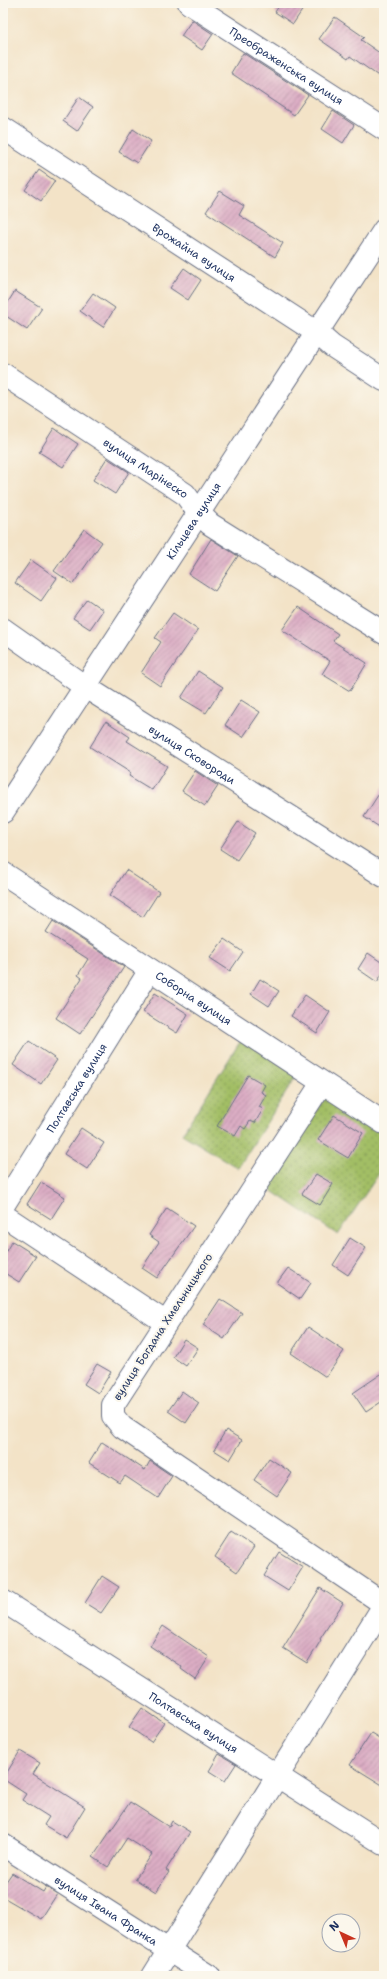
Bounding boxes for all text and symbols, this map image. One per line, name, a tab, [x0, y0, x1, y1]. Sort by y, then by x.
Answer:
street label: Преображенська вулиця	[227, 24, 346, 108]
street label: Врожайна вулиця	[149, 220, 239, 285]
street label: вулиця Марінеско	[100, 435, 191, 502]
street label: Кільцева вулиця	[163, 479, 224, 562]
street label: вулиця Сковороди	[146, 721, 238, 788]
street label: Соборна вулиця	[153, 968, 235, 1029]
street label: Полтавська вулиця	[43, 1040, 110, 1136]
street label: вулиця Богдана Хмельницького	[110, 1250, 217, 1404]
street label: Полтавська вулиця	[146, 1689, 241, 1757]
street label: вулиця Івана Франка	[52, 1872, 160, 1949]
north arrow	[321, 1913, 361, 1953]
text: N	[326, 1918, 343, 1935]

